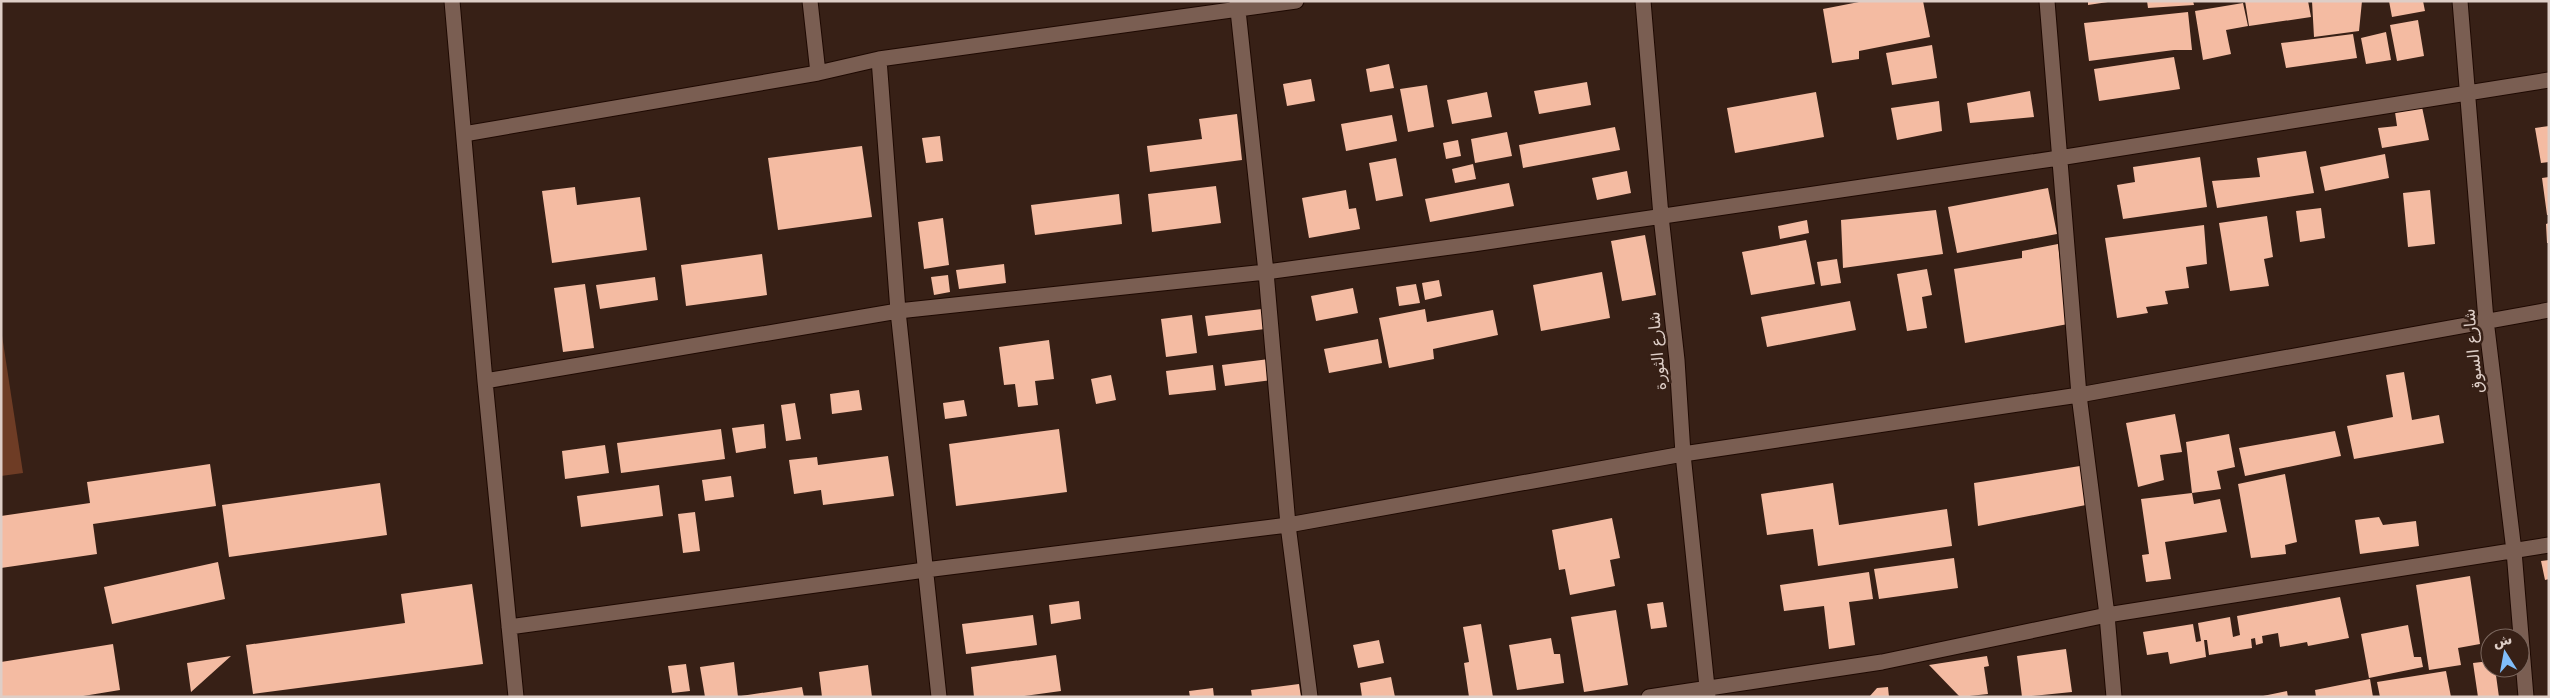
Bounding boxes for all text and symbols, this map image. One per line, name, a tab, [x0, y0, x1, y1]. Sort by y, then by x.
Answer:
street label: شارع السوق	[2459, 308, 2488, 394]
street label: شارع الثورة	[1644, 311, 1671, 391]
north arrow	[2480, 628, 2530, 678]
text: ش	[2492, 631, 2514, 650]

